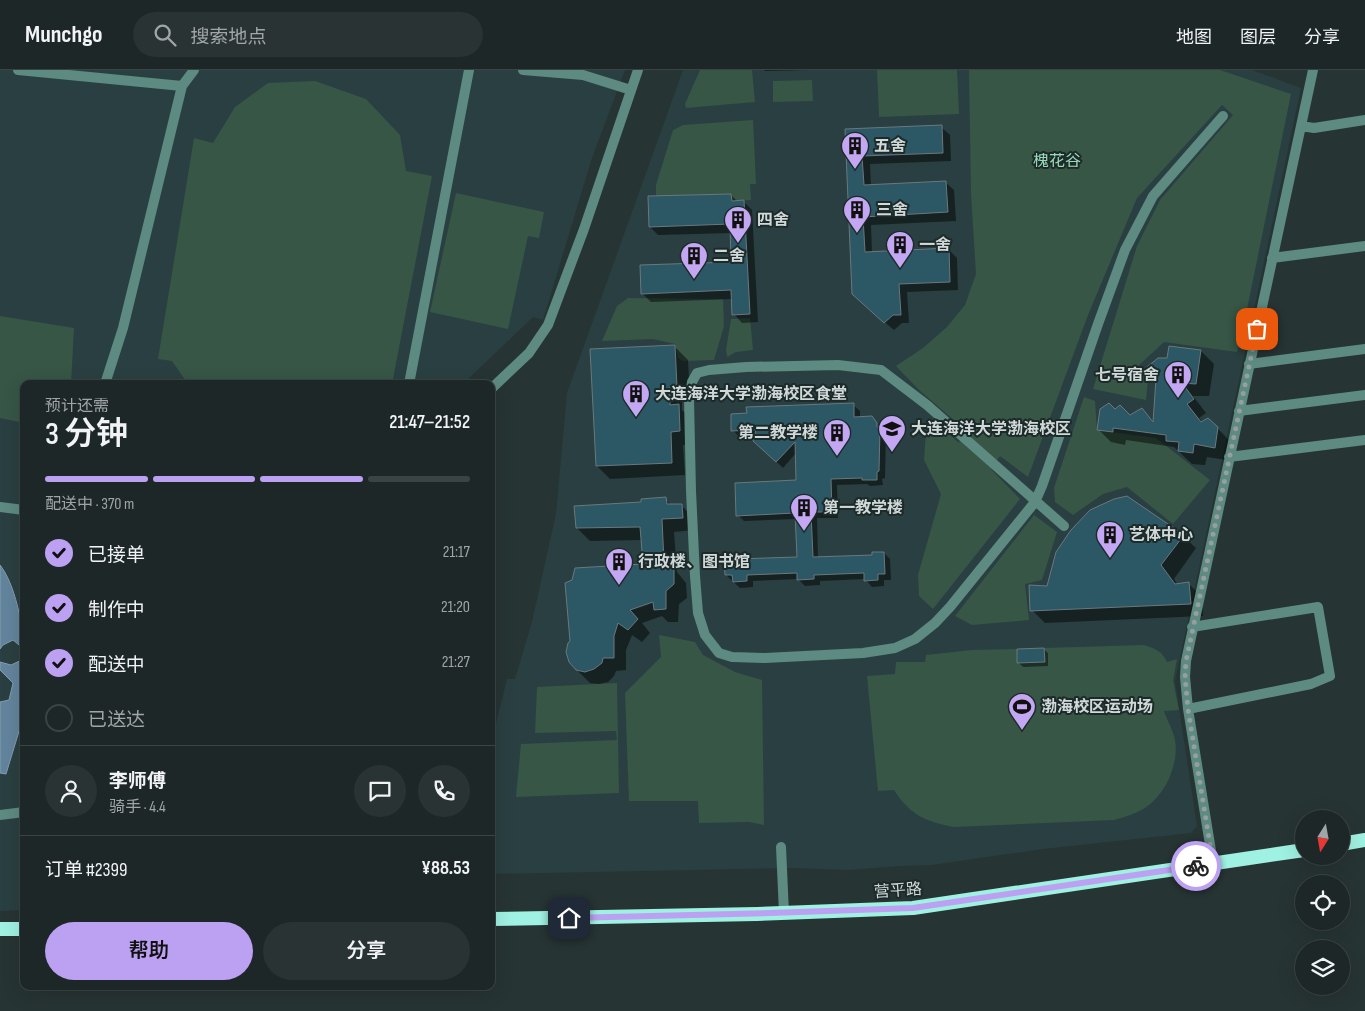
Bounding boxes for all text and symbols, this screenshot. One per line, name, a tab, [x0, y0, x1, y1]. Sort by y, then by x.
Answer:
search box	[133, 12, 483, 57]
text: Munchgo	[25, 20, 103, 49]
icon: search	[151, 21, 179, 49]
text: 搜索地点	[191, 26, 267, 49]
text: 地图	[1176, 27, 1212, 48]
text: 图层	[1240, 27, 1276, 48]
text: 分享	[1304, 27, 1340, 48]
building icon: 五舍	[840, 131, 870, 170]
place label: 五舍	[874, 137, 906, 156]
park label: 槐花谷	[1033, 152, 1081, 171]
building icon: 三舍	[842, 195, 872, 234]
place label: 三舍	[876, 201, 908, 220]
building icon: 四舍	[723, 205, 753, 244]
place label: 四舍	[757, 211, 789, 230]
building icon: 一舍	[885, 230, 915, 269]
place label: 一舍	[919, 236, 951, 255]
building icon: 二舍	[679, 241, 709, 280]
place label: 二舍	[713, 247, 745, 266]
pin	[1236, 308, 1278, 350]
icon: bag	[1243, 315, 1271, 343]
building icon: 七号宿舍	[1163, 360, 1193, 399]
place label: 七号宿舍	[1095, 366, 1159, 385]
building icon: 大连海洋大学渤海校区食堂	[621, 379, 651, 418]
place label: 大连海洋大学渤海校区食堂	[655, 384, 847, 404]
text: 预计还需	[45, 397, 109, 416]
text: 21:47–21:52	[389, 411, 470, 434]
school or university icon: 大连海洋大学渤海校区	[877, 414, 907, 453]
text: 3 分钟	[45, 415, 128, 454]
building icon: 第二教学楼	[822, 418, 852, 457]
place label: 大连海洋大学渤海校区	[911, 419, 1071, 439]
place label: 第二教学楼	[738, 424, 818, 443]
building icon: 第一教学楼	[789, 493, 819, 532]
text: 配送中 · 370 m	[45, 495, 134, 514]
place label: 第一教学楼	[823, 499, 903, 518]
building icon: 艺体中心	[1095, 520, 1125, 559]
place label: 艺体中心	[1129, 526, 1193, 545]
icon: check	[45, 539, 73, 567]
text: 21:17	[443, 543, 470, 562]
text: 已接单	[88, 544, 145, 567]
building icon: 行政楼、图书馆	[604, 547, 634, 586]
place label: 行政楼、图书馆	[638, 553, 750, 572]
icon: check	[45, 594, 73, 622]
text: 21:20	[441, 598, 470, 617]
text: 制作中	[88, 599, 145, 622]
icon: check	[45, 649, 73, 677]
text: 21:27	[442, 653, 470, 672]
text: 配送中	[88, 654, 145, 677]
sports icon: 渤海校区运动场	[1007, 692, 1037, 731]
place label: 渤海校区运动场	[1041, 697, 1153, 717]
text: 已送达	[88, 709, 145, 732]
button: person	[45, 765, 97, 817]
button: chat	[354, 765, 406, 817]
button: phone	[418, 765, 470, 817]
text: 李师傅	[109, 770, 166, 793]
text: 骑手 · 4.4	[109, 798, 166, 817]
north arrow	[1295, 810, 1350, 865]
map controls	[1295, 810, 1350, 995]
courier	[1171, 841, 1221, 891]
icon: bike	[1182, 852, 1210, 880]
text: ¥88.53	[421, 857, 470, 880]
text: 订单 #2399	[45, 859, 127, 882]
button: locate	[1295, 875, 1350, 930]
street label: 营平路	[873, 880, 923, 902]
pin	[548, 897, 590, 939]
icon: home	[555, 904, 583, 932]
button: 帮助	[45, 922, 253, 980]
button: 分享	[263, 922, 470, 980]
button: layers	[1295, 940, 1350, 995]

